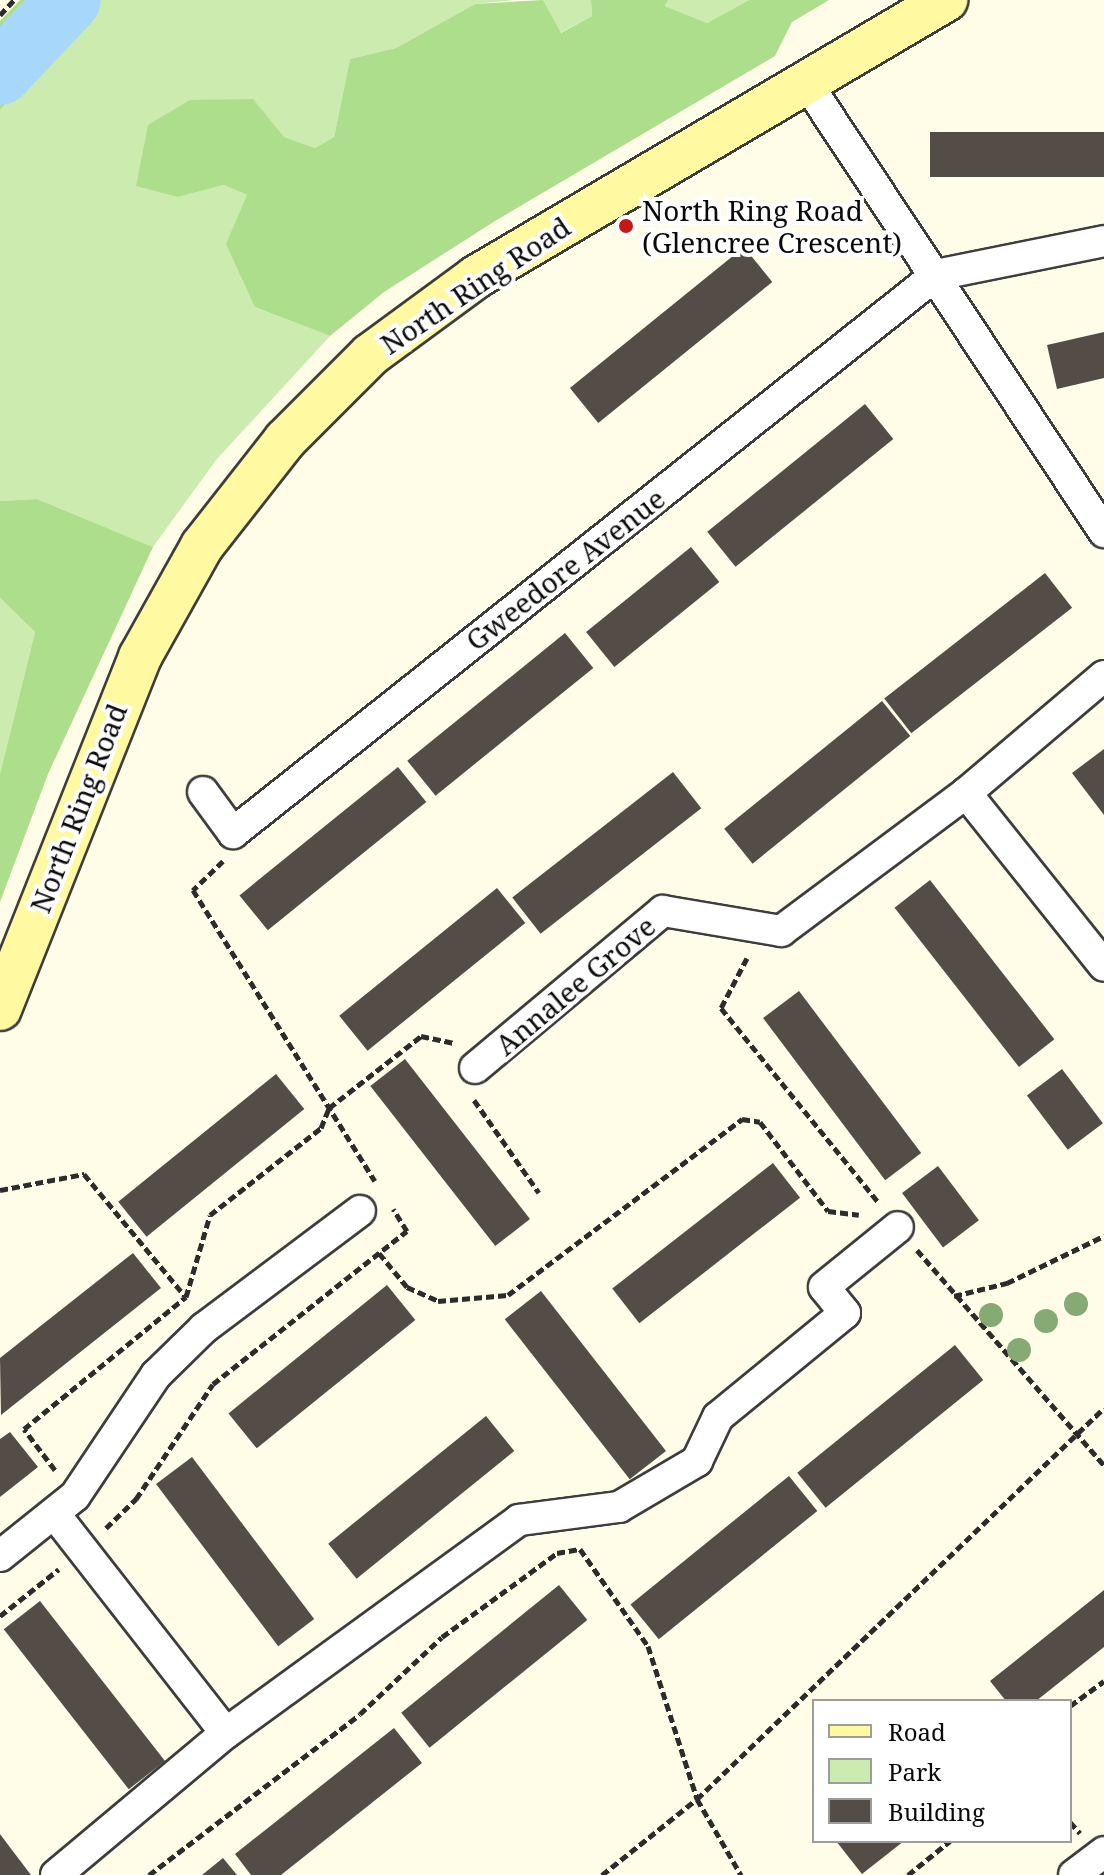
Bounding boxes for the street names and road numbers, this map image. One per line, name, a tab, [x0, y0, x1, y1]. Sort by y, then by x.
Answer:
street label: North Ring Road	[374, 209, 576, 361]
street label: Gweedore Avenue	[459, 481, 671, 657]
street label: North Ring Road	[23, 699, 133, 917]
street label: Annalee Grove	[488, 908, 662, 1062]

